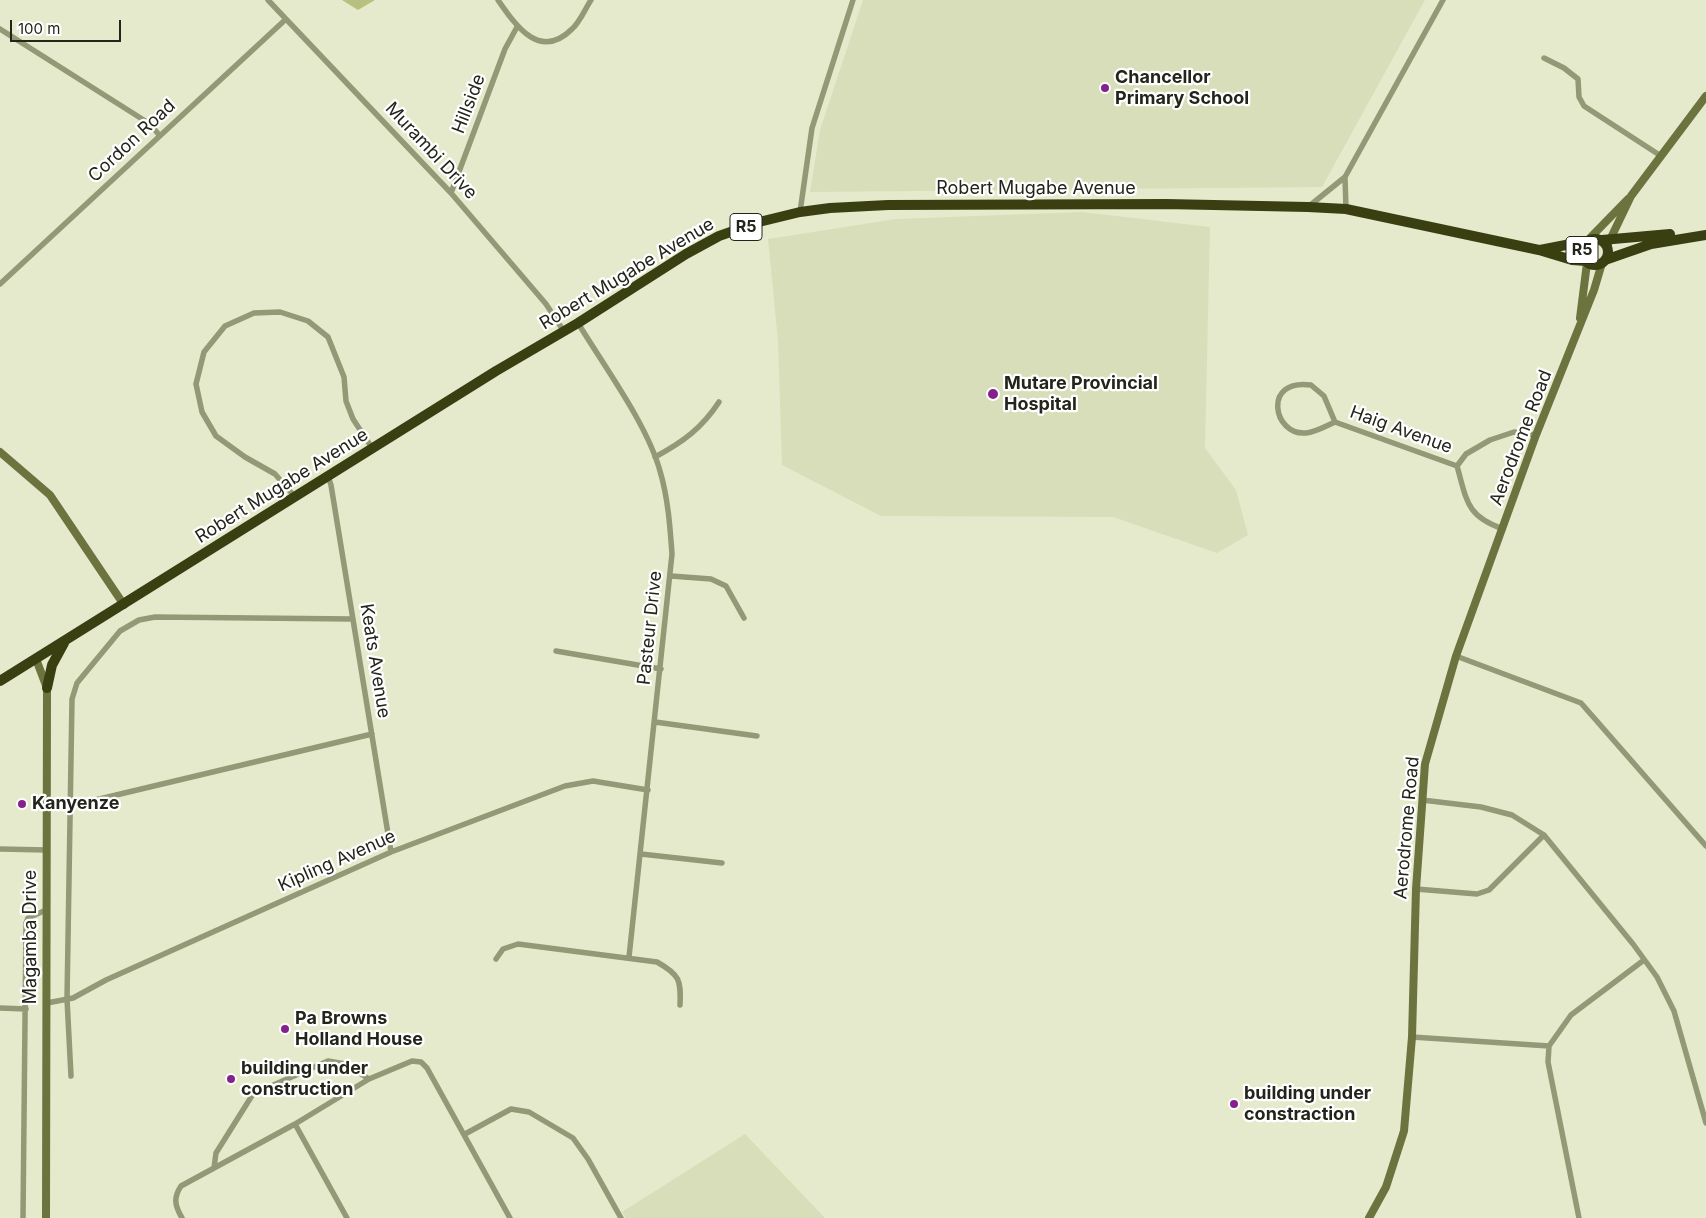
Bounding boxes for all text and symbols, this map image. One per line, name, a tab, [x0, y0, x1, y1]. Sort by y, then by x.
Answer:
scale bar	[12, 10, 124, 42]
text: 100 m	[18, 19, 60, 38]
place label: Chancellor Primary School	[1115, 67, 1249, 110]
street label: Hillside	[448, 71, 490, 137]
marker: Chancellor Primary School	[1099, 82, 1111, 94]
street label: Cordon Road	[84, 95, 180, 187]
street label: Murambi Drive	[381, 98, 481, 204]
street label: Robert Mugabe Avenue	[936, 178, 1136, 200]
street label: Robert Mugabe Avenue	[536, 213, 718, 335]
road number: R5	[730, 213, 762, 240]
road number: R5	[1566, 236, 1598, 264]
street label: Aerodrome Road	[1485, 367, 1557, 509]
place label: Mutare Provincial Hospital	[1004, 373, 1158, 416]
marker: Mutare Provincial Hospital	[986, 387, 1000, 401]
street label: Haig Avenue	[1347, 402, 1455, 458]
street label: Robert Mugabe Avenue	[192, 424, 372, 548]
street label: Pasteur Drive	[633, 570, 667, 686]
street label: Keats Avenue	[355, 602, 395, 720]
street label: Aerodrome Road	[1390, 756, 1424, 900]
place label: Kanyenze	[32, 793, 119, 815]
marker: Kanyenze	[16, 798, 28, 810]
street label: Kipling Avenue	[275, 825, 399, 897]
street label: Magamba Drive	[20, 870, 42, 1004]
place label: Pa Browns Holland House	[295, 1008, 423, 1050]
marker: Pa Browns Holland House	[279, 1023, 291, 1035]
place label: building under construction	[241, 1058, 368, 1100]
marker: building under construction	[225, 1073, 237, 1085]
place label: building under constraction	[1244, 1083, 1371, 1126]
marker: building under constraction	[1228, 1098, 1240, 1110]

